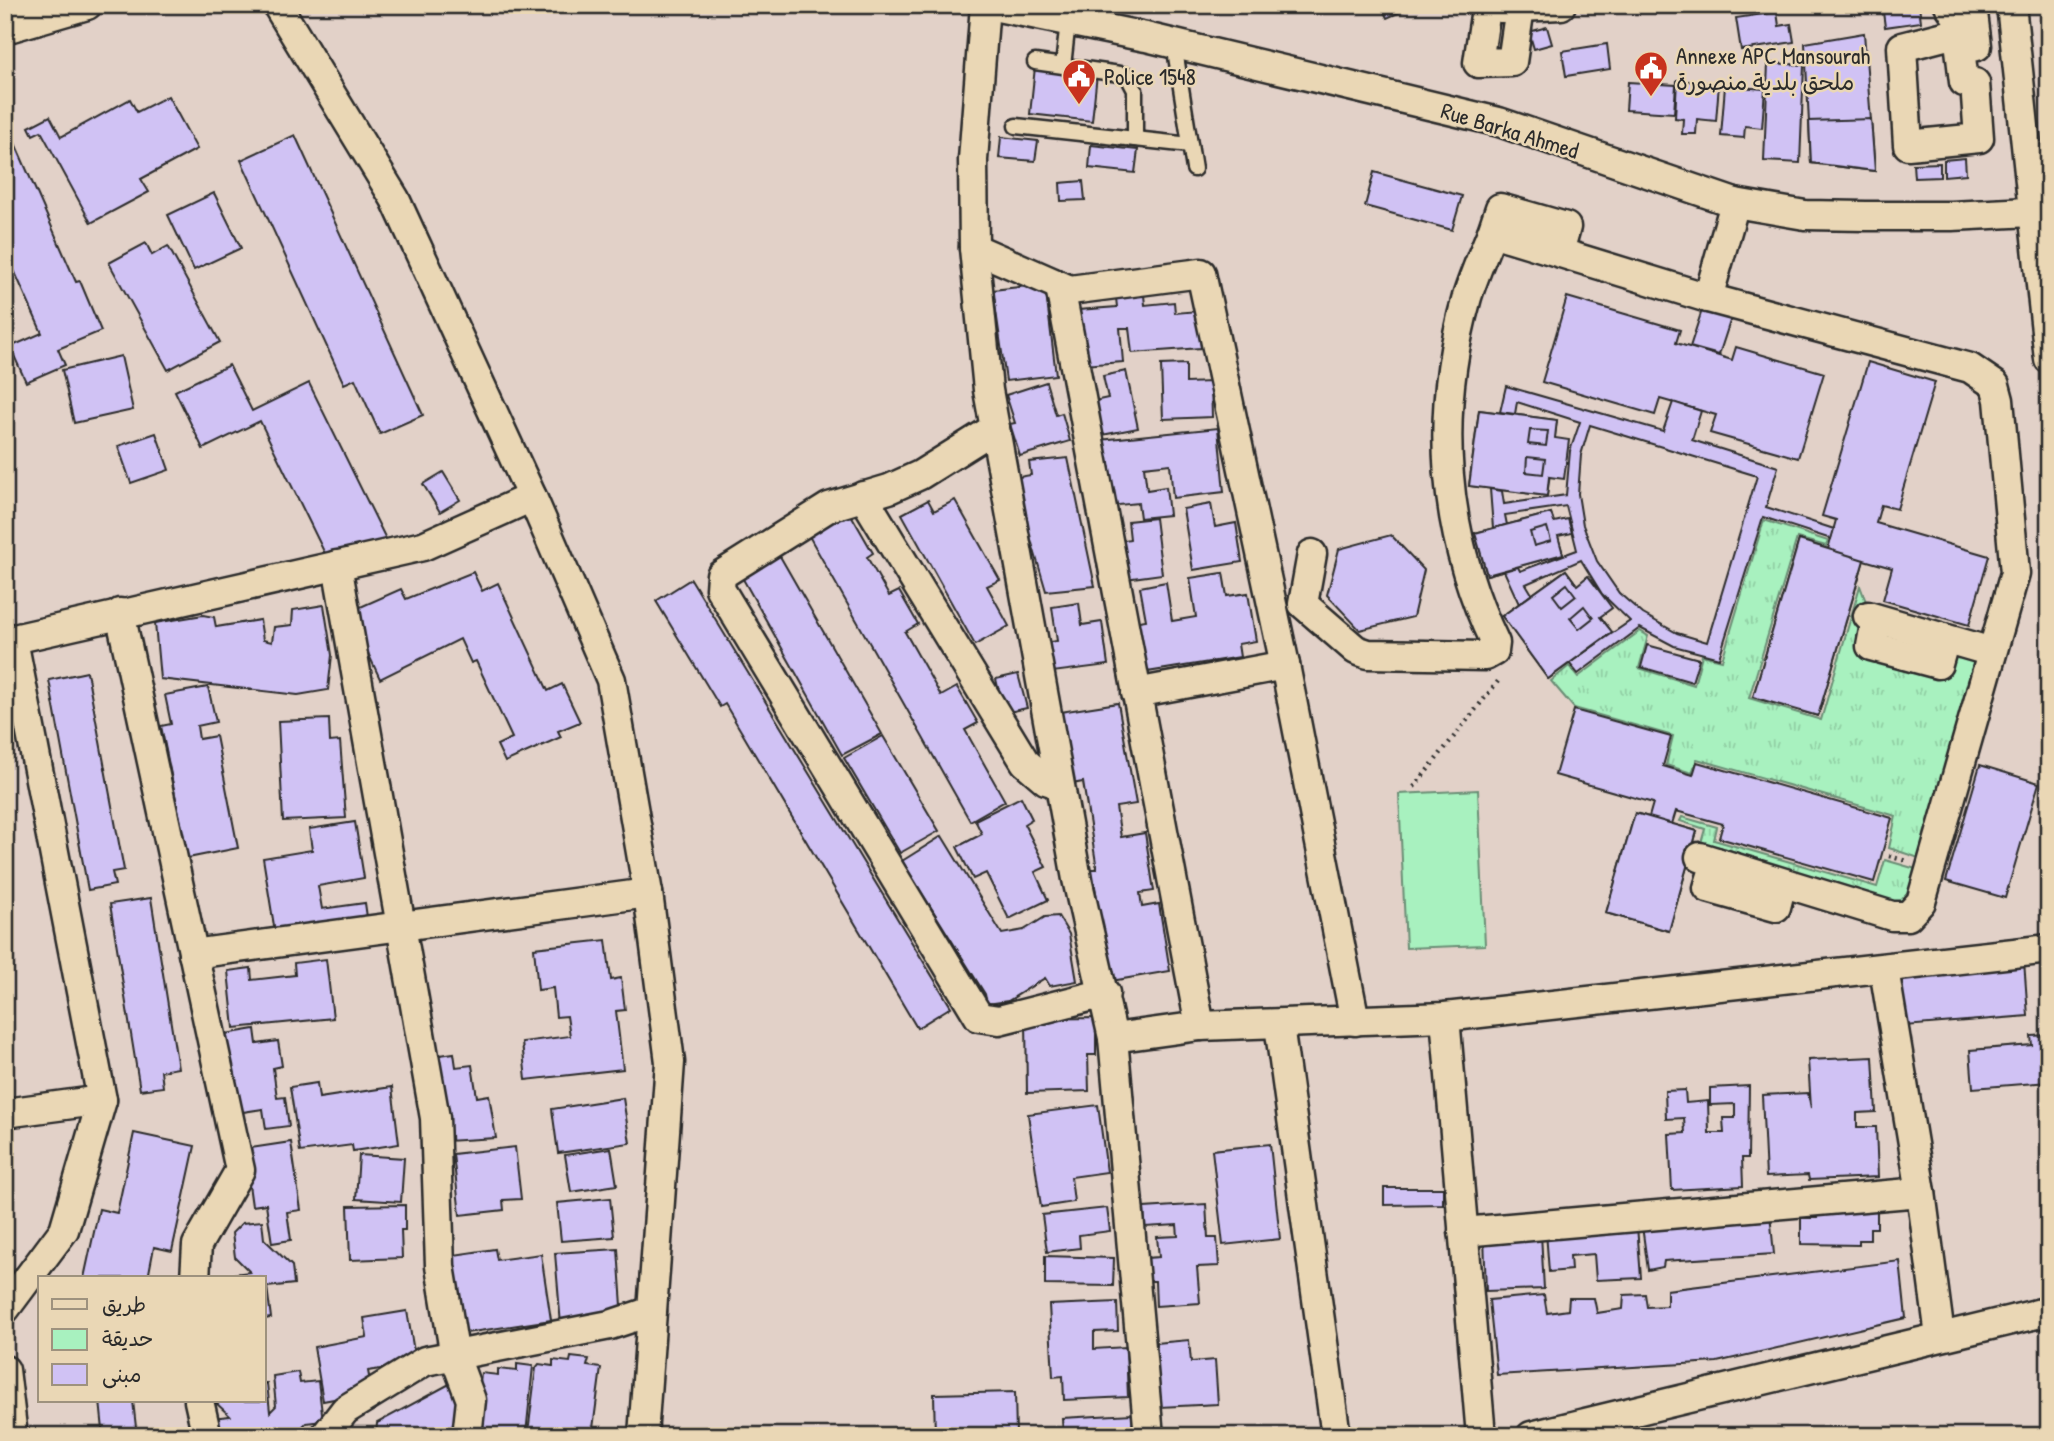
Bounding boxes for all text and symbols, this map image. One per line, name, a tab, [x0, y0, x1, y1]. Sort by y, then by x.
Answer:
place label: Annexe APC Mansourah ملحق بلدية منصورة	[1676, 40, 1870, 97]
public building icon: Annexe APC Mansourah ملحق بلدية منصورة	[1632, 49, 1670, 98]
public building icon: Police 1548	[1060, 57, 1098, 106]
place label: Police 1548	[1104, 61, 1196, 92]
street label: Rue Barka Ahmed	[1438, 94, 1583, 166]
legend	[38, 1276, 266, 1402]
text: طريق	[102, 1290, 146, 1319]
text: حديقة	[102, 1324, 153, 1353]
text: مبنى	[102, 1360, 141, 1389]

